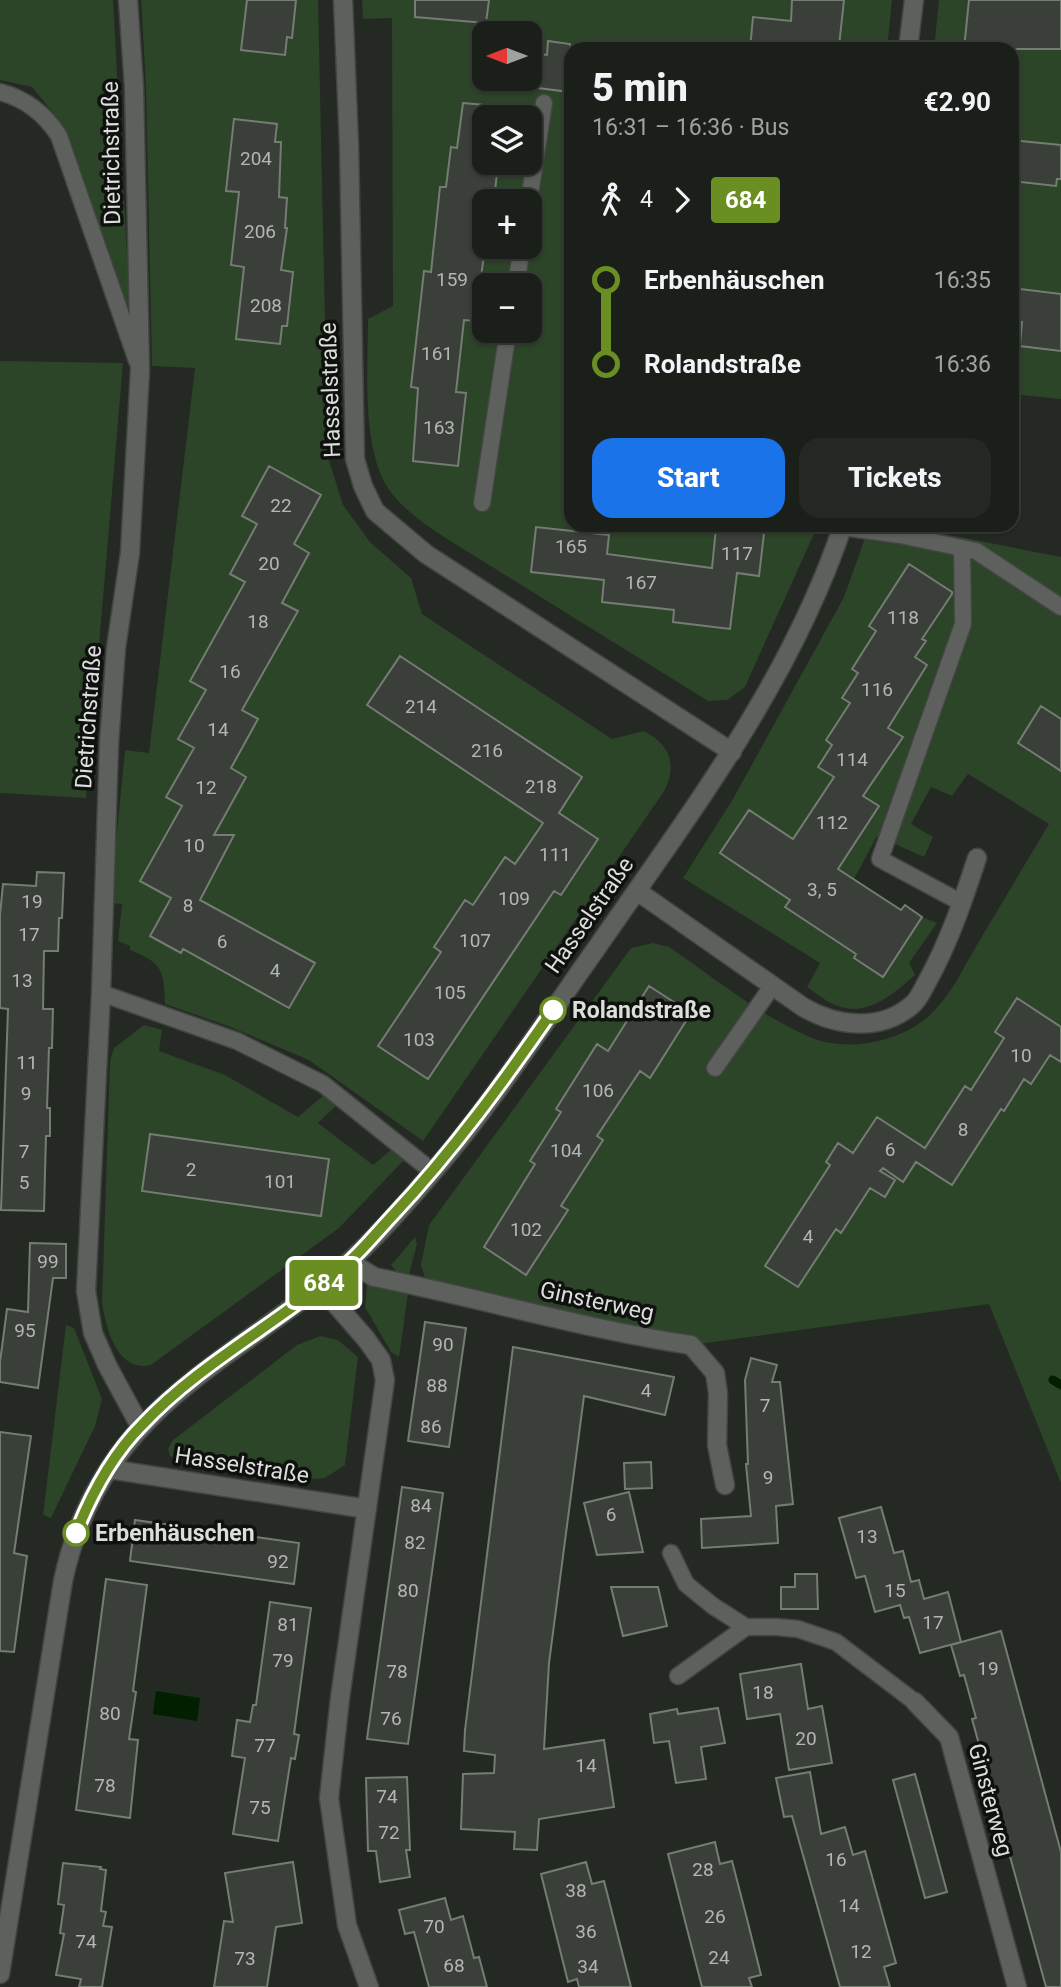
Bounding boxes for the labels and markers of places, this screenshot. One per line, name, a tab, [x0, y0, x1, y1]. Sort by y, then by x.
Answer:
marker: Rolandstraße	[540, 997, 566, 1023]
place label: Rolandstraße	[572, 997, 711, 1024]
marker: Erbenhäuschen	[63, 1520, 89, 1546]
place label: Erbenhäuschen	[95, 1520, 255, 1547]

